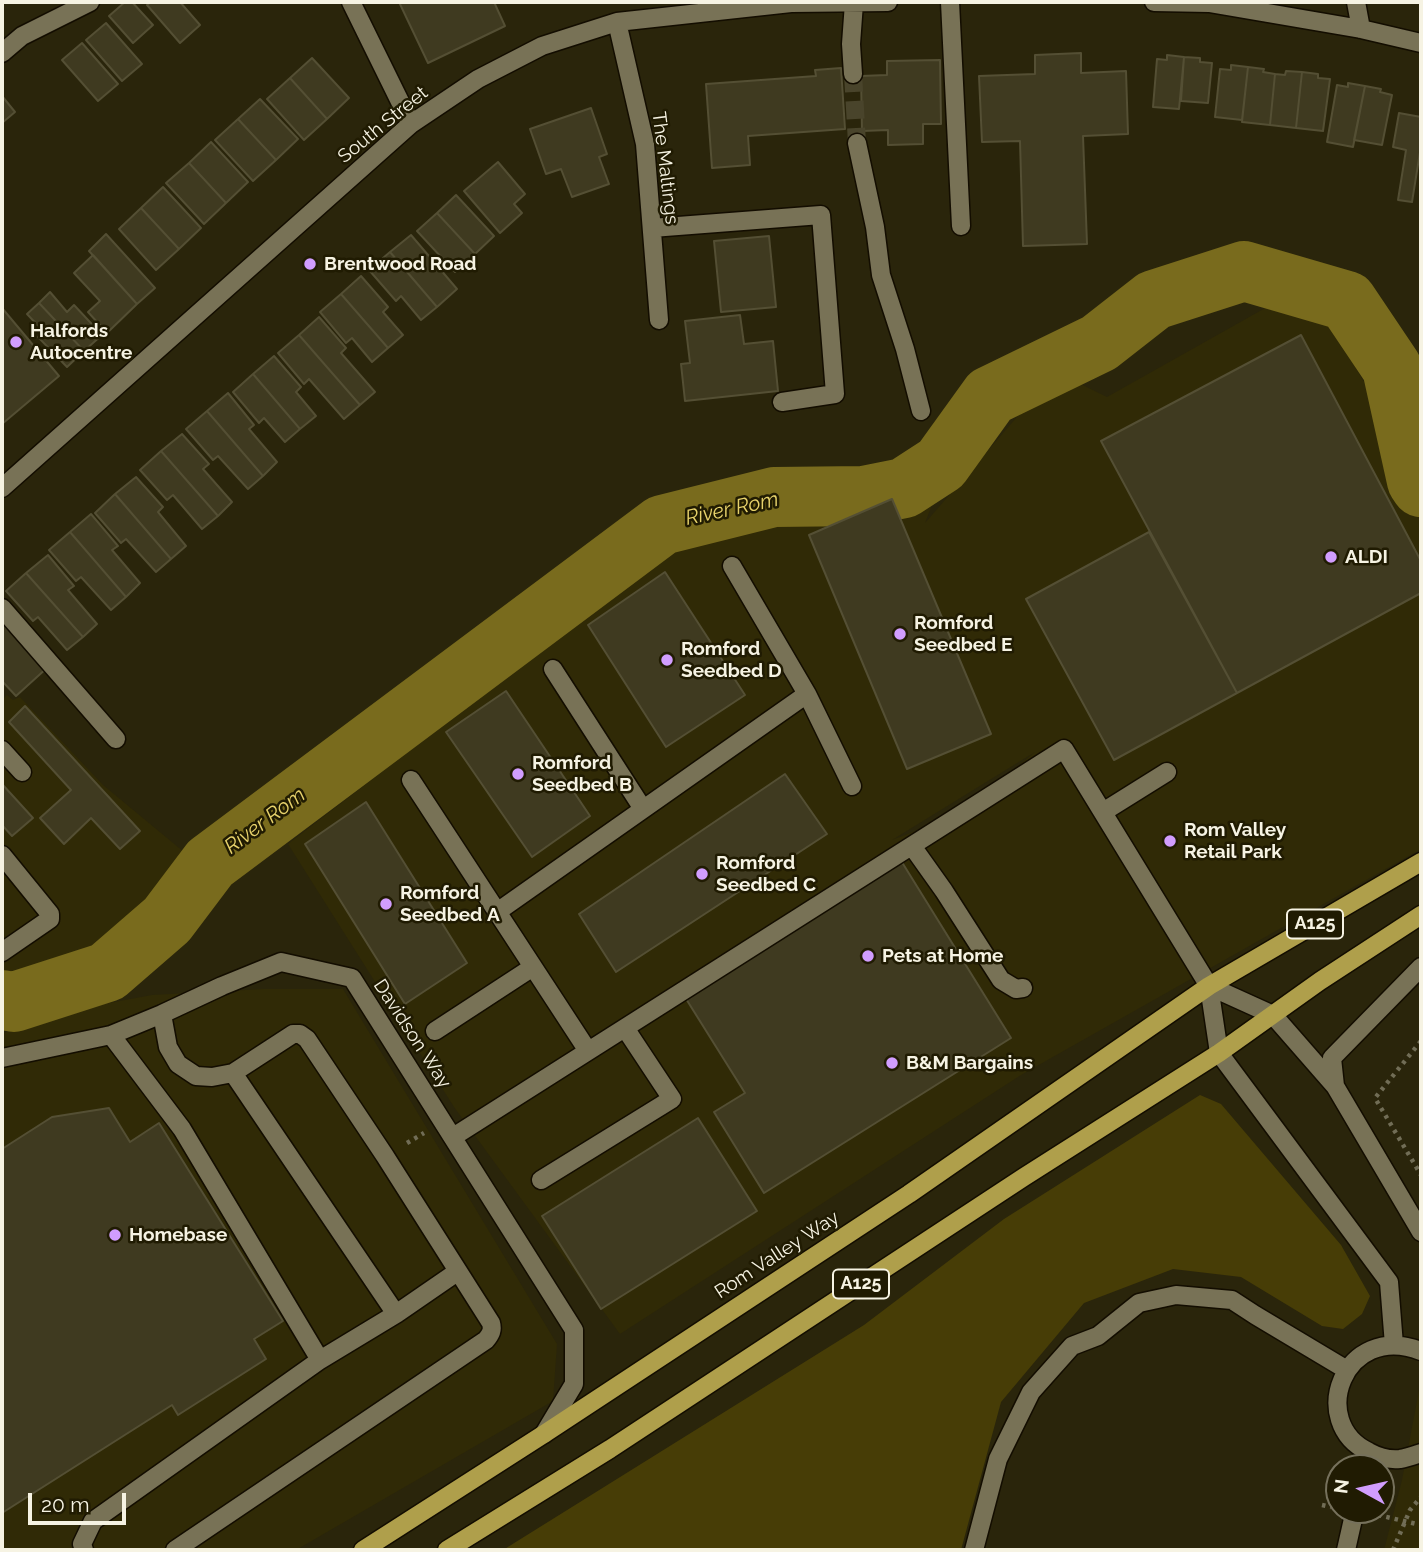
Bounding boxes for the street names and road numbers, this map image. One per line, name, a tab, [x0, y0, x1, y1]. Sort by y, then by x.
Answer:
street label: South Street	[333, 82, 433, 168]
street label: The Maltings	[647, 110, 683, 226]
road number: A125	[1287, 909, 1343, 939]
street label: Davidson Way	[368, 975, 456, 1093]
street label: Rom Valley Way	[711, 1206, 843, 1304]
road number: A125	[833, 1269, 889, 1298]

